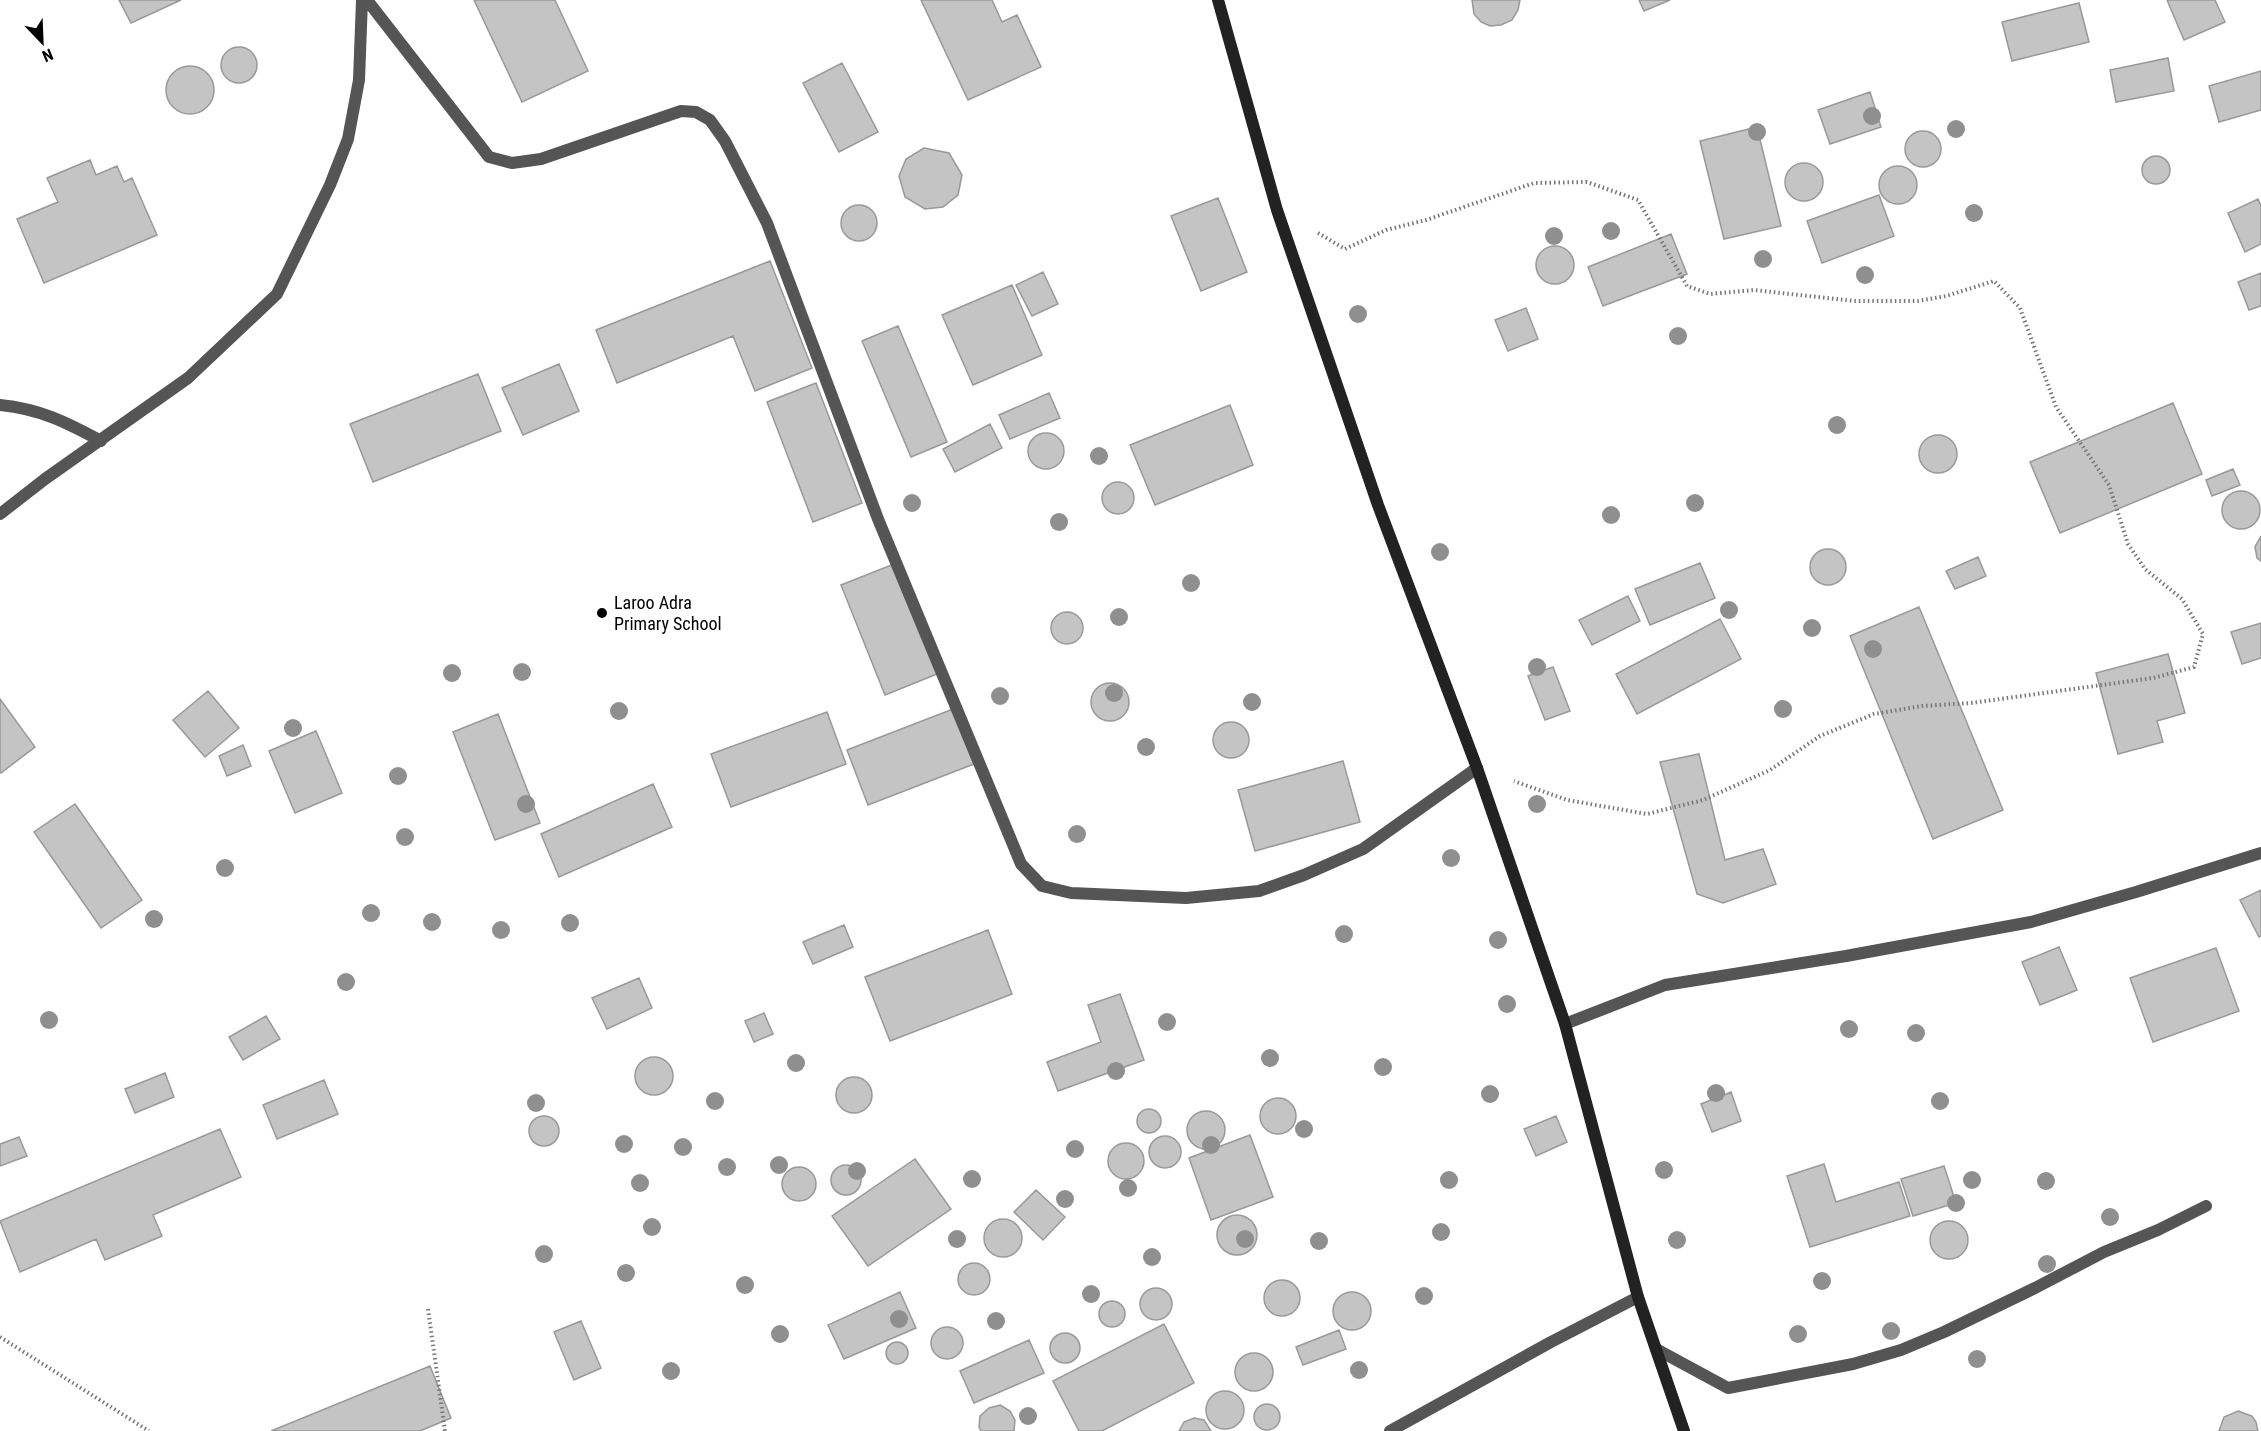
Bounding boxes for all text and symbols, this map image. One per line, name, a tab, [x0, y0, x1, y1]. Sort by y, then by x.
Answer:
north arrow	[12, 12, 72, 72]
text: N	[39, 45, 56, 66]
place label: Laroo Adra Primary School	[614, 592, 722, 634]
marker: Laroo Adra Primary School	[595, 606, 609, 620]

